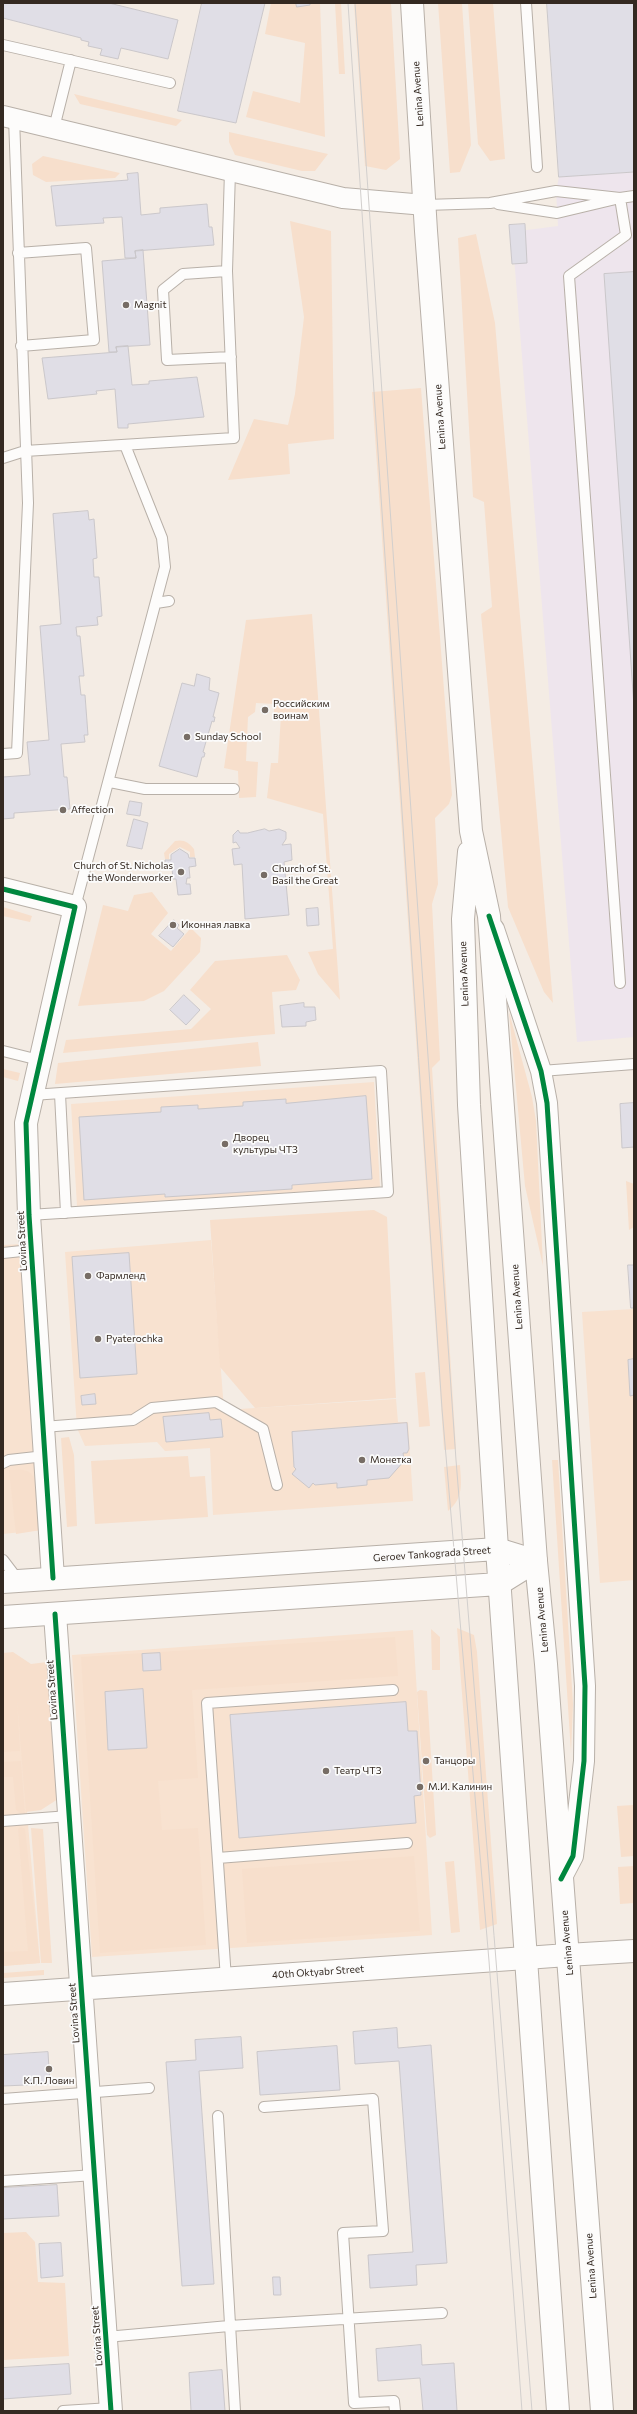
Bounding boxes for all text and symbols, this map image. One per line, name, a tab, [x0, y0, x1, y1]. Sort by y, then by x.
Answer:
street label: Lenina Avenue	[410, 61, 426, 127]
place label: Magnit	[134, 299, 167, 311]
marker: Magnit	[121, 300, 131, 310]
street label: Lenina Avenue	[432, 384, 448, 450]
place label: Российским воинам	[273, 698, 330, 722]
marker: Российским воинам	[260, 705, 270, 715]
place label: Sunday School	[195, 731, 261, 743]
marker: Sunday School	[182, 732, 192, 742]
place label: Affection	[71, 804, 114, 816]
marker: Affection	[58, 805, 68, 815]
place label: Church of St. Nicholas the Wonderworker	[73, 860, 173, 884]
place label: Church of St. Basil the Great	[272, 863, 338, 886]
marker: Church of St. Nicholas the Wonderworker	[176, 867, 186, 877]
marker: Church of St. Basil the Great	[259, 870, 269, 880]
place label: Иконная лавка	[181, 919, 250, 931]
marker: Иконная лавка	[168, 920, 178, 930]
street label: Lenina Avenue	[457, 941, 471, 1007]
place label: Дворец культуры ЧТЗ	[233, 1132, 298, 1156]
marker: Дворец культуры ЧТЗ	[220, 1139, 230, 1149]
street label: Lovina Street	[14, 1211, 30, 1271]
street label: Lenina Avenue	[509, 1264, 525, 1330]
place label: Фармленд	[96, 1270, 145, 1282]
marker: Фармленд	[83, 1271, 93, 1281]
place label: Pyaterochka	[106, 1333, 163, 1345]
marker: Pyaterochka	[93, 1334, 103, 1344]
place label: Монетка	[370, 1454, 412, 1466]
marker: Монетка	[357, 1455, 367, 1465]
street label: Geroev Tankograda Street	[373, 1544, 491, 1564]
street label: Lenina Avenue	[533, 1587, 551, 1653]
street label: Lovina Street	[44, 1659, 60, 1721]
place label: Танцоры	[434, 1755, 475, 1767]
marker: Танцоры	[421, 1756, 431, 1766]
place label: Театр ЧТЗ	[334, 1765, 381, 1777]
marker: Театр ЧТЗ	[321, 1766, 331, 1776]
place label: М.И. Калинин	[428, 1781, 492, 1793]
marker: М.И. Калинин	[415, 1782, 425, 1792]
street label: Lenina Avenue	[558, 1910, 576, 1976]
street label: 40th Oktyabr Street	[272, 1963, 364, 1981]
street label: Lovina Street	[66, 1982, 82, 2044]
marker: К.П. Ловин	[44, 2064, 54, 2074]
place label: К.П. Ловин	[23, 2075, 75, 2087]
street label: Lenina Avenue	[583, 2233, 599, 2299]
street label: Lovina Street	[89, 2305, 105, 2367]

